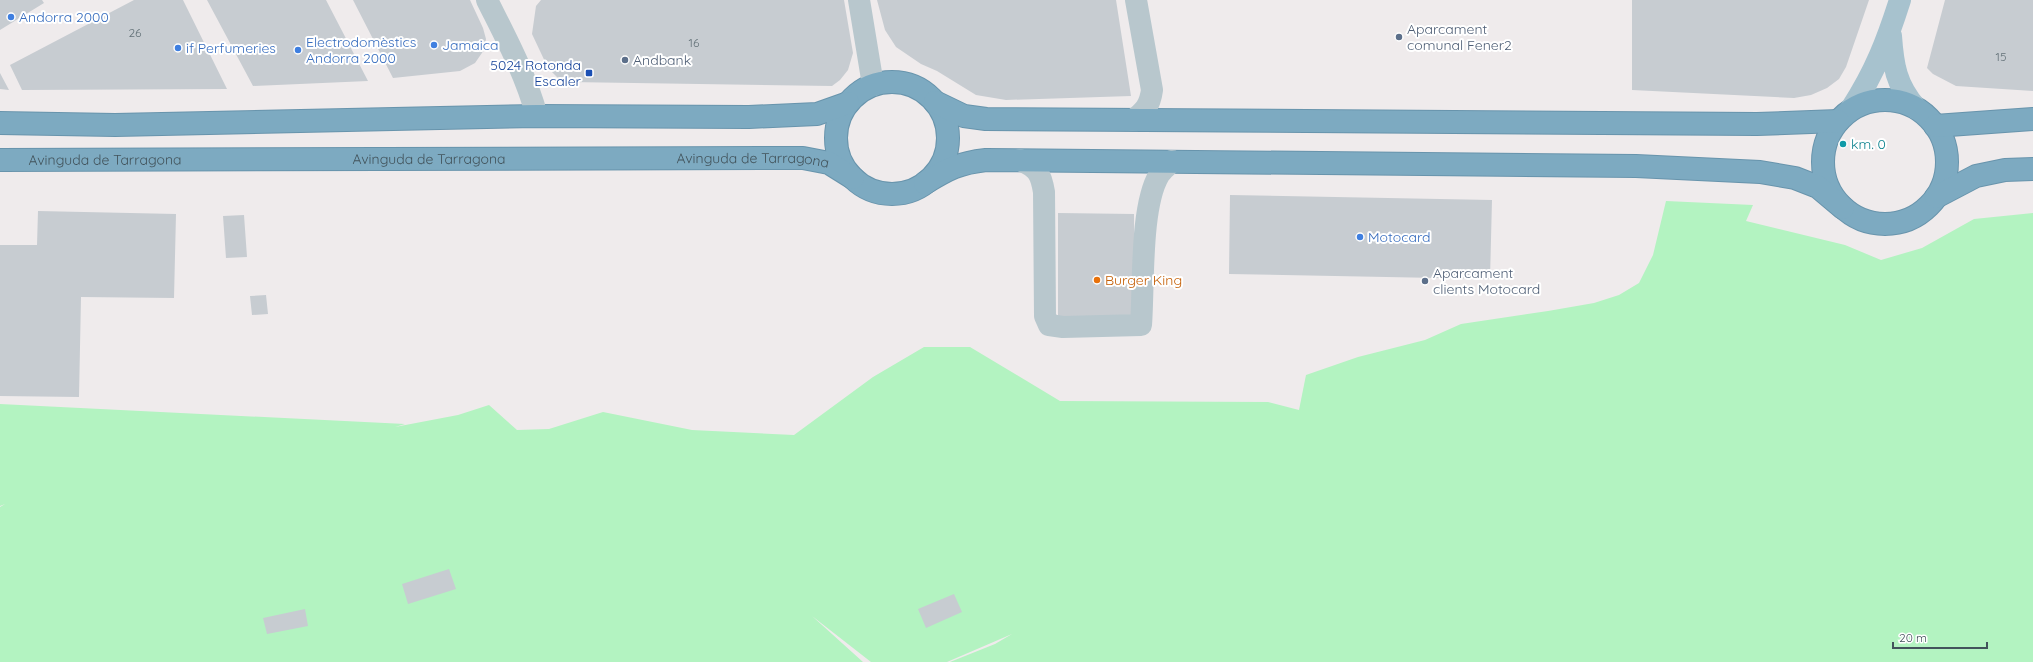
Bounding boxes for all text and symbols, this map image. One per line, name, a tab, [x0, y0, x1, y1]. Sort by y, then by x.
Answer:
place label: Andorra 2000	[19, 8, 109, 26]
marker: Andorra 2000	[6, 12, 16, 22]
place label: Aparcament comunal Fener2	[1407, 20, 1512, 54]
house number: 26	[128, 25, 142, 40]
marker: Aparcament comunal Fener2	[1394, 32, 1404, 42]
place label: Electrodomèstics Andorra 2000	[306, 33, 416, 67]
house number: 16	[689, 35, 700, 50]
place label: Jamaica	[442, 36, 498, 54]
place label: if Perfumeries	[186, 39, 276, 57]
marker: Jamaica	[429, 40, 439, 50]
marker: if Perfumeries	[173, 43, 183, 53]
marker: Electrodomèstics Andorra 2000	[293, 45, 303, 55]
house number: 15	[1996, 49, 2006, 64]
place label: Andbank	[633, 51, 691, 69]
marker: Andbank	[620, 55, 630, 65]
place label: 5024 Rotonda Escaler	[490, 56, 582, 90]
marker: 5024 Rotonda Escaler	[584, 68, 594, 78]
place label: km. 0	[1851, 135, 1886, 153]
marker: km. 0	[1838, 139, 1848, 149]
street label: Avinguda de Tarragona	[676, 149, 831, 172]
street label: Avinguda de Tarragona	[352, 150, 506, 168]
street label: Avinguda de Tarragona	[28, 151, 182, 169]
place label: Motocard	[1368, 228, 1430, 246]
marker: Motocard	[1355, 232, 1365, 242]
place label: Aparcament clients Motocard	[1433, 264, 1540, 298]
place label: Burger King	[1105, 271, 1182, 289]
marker: Burger King	[1092, 275, 1102, 285]
marker: Aparcament clients Motocard	[1420, 276, 1430, 286]
scale bar	[1893, 624, 1987, 650]
text: 20 m	[1899, 630, 1927, 645]

